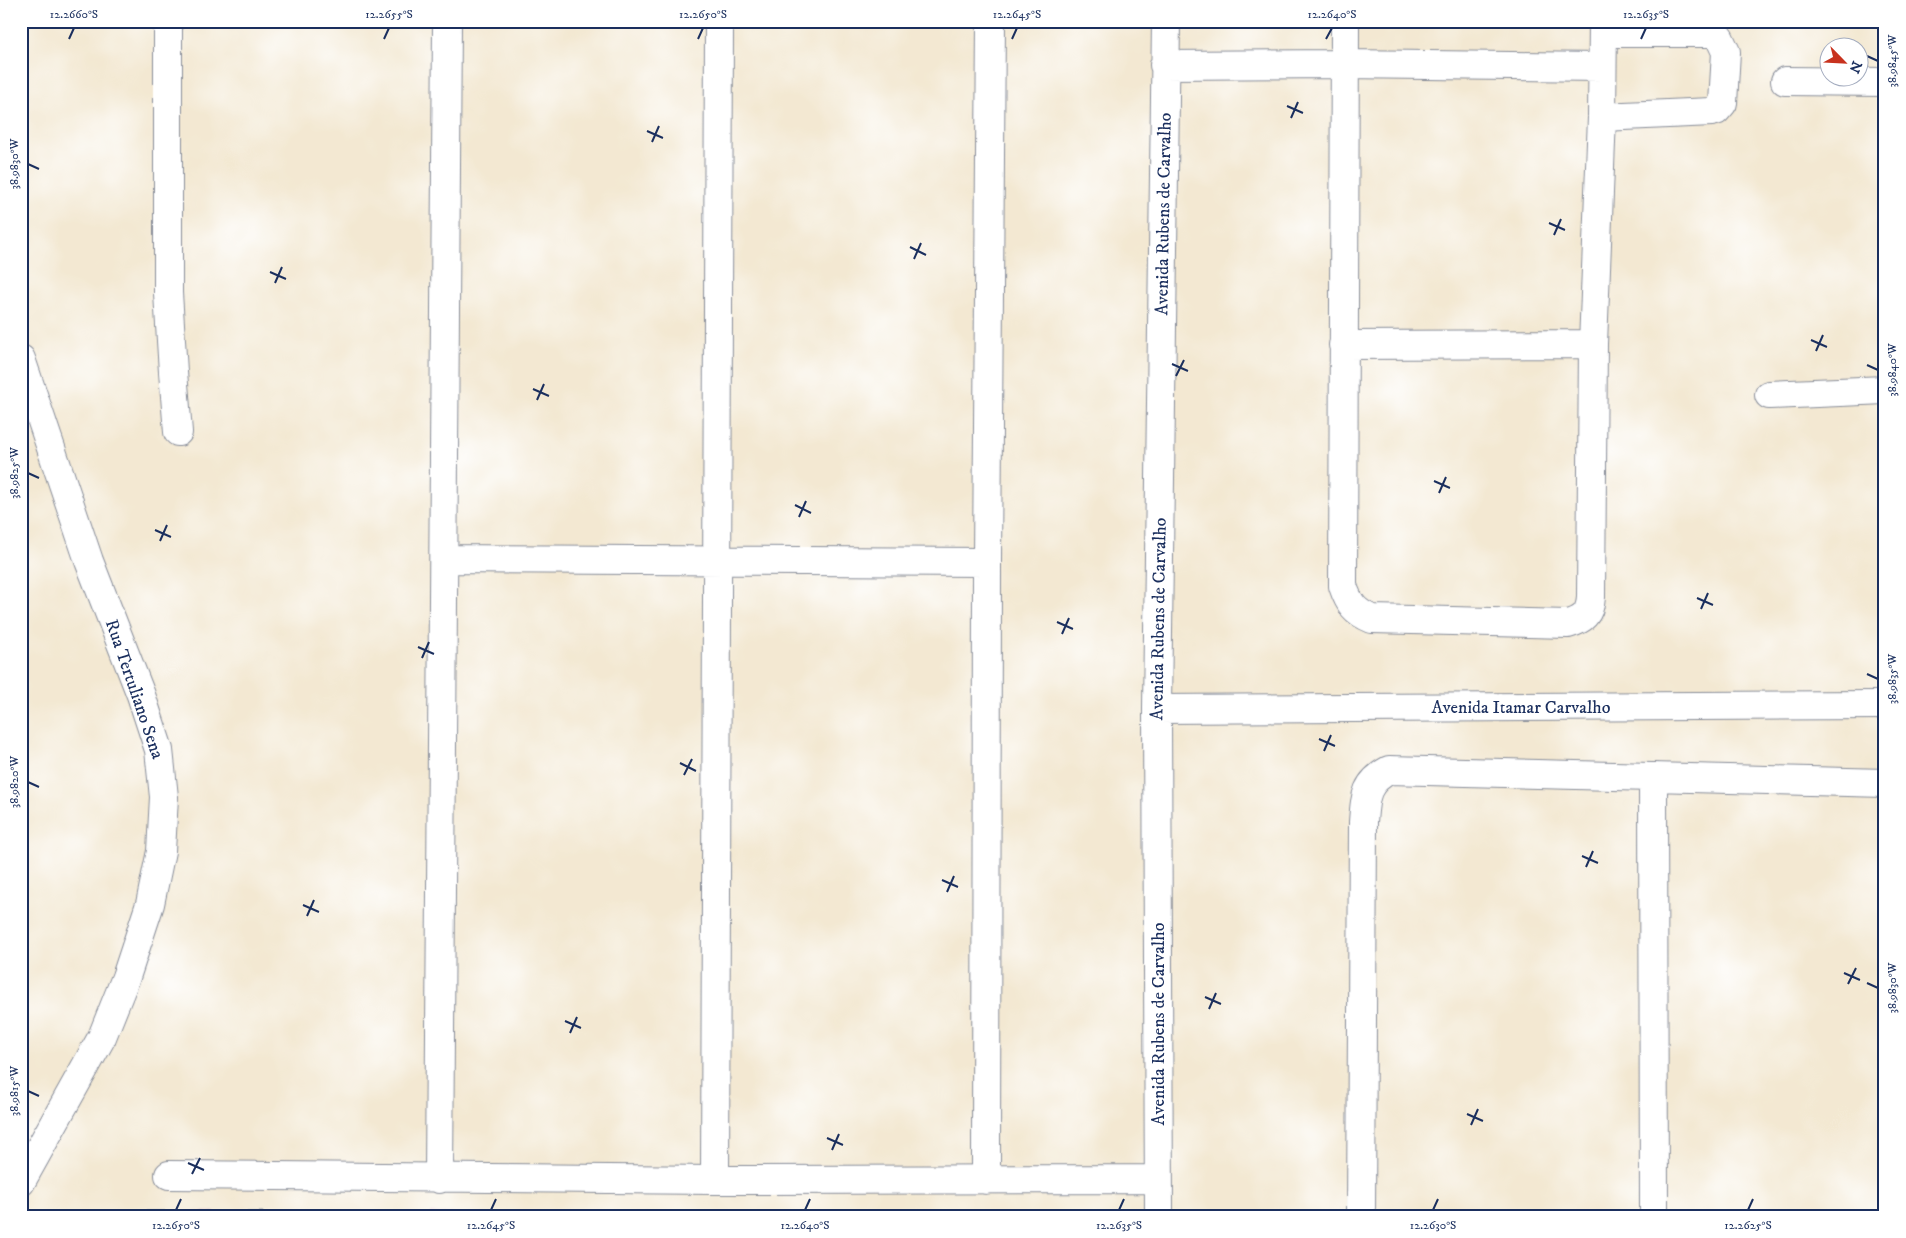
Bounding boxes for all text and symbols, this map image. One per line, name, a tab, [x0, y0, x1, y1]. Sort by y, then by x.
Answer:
text: 12.2660°S	[50, 7, 98, 22]
text: 12.2655°S	[365, 7, 413, 22]
text: 12.2650°S	[679, 7, 727, 22]
text: 12.2645°S	[993, 7, 1041, 22]
text: 12.2640°S	[1308, 7, 1356, 22]
text: 12.2635°S	[1623, 7, 1669, 22]
text: 38.9845°W	[1885, 34, 1900, 87]
north arrow	[1818, 38, 1868, 88]
text: N	[1844, 58, 1866, 76]
street label: Avenida Rubens de Carvalho	[1151, 112, 1177, 316]
text: 38.9830°W	[7, 137, 22, 190]
text: 38.9840°W	[1885, 342, 1900, 397]
text: 38.9825°W	[7, 446, 22, 499]
street label: Avenida Rubens de Carvalho	[1146, 517, 1172, 721]
street label: Rua Tertuliano Sena	[100, 617, 168, 762]
text: 38.9835°W	[1885, 653, 1900, 704]
street label: Avenida Itamar Carvalho	[1432, 697, 1611, 719]
text: 38.9820°W	[7, 755, 22, 808]
street label: Avenida Rubens de Carvalho	[1148, 922, 1170, 1125]
text: 38.9830°W	[1885, 961, 1900, 1014]
text: 38.9815°W	[7, 1065, 22, 1116]
text: 12.2650°S	[152, 1218, 200, 1233]
text: 12.2645°S	[467, 1218, 515, 1233]
text: 12.2640°S	[781, 1218, 829, 1233]
text: 12.2635°S	[1096, 1218, 1142, 1233]
text: 12.2630°S	[1410, 1218, 1456, 1233]
text: 12.2625°S	[1724, 1218, 1772, 1233]

